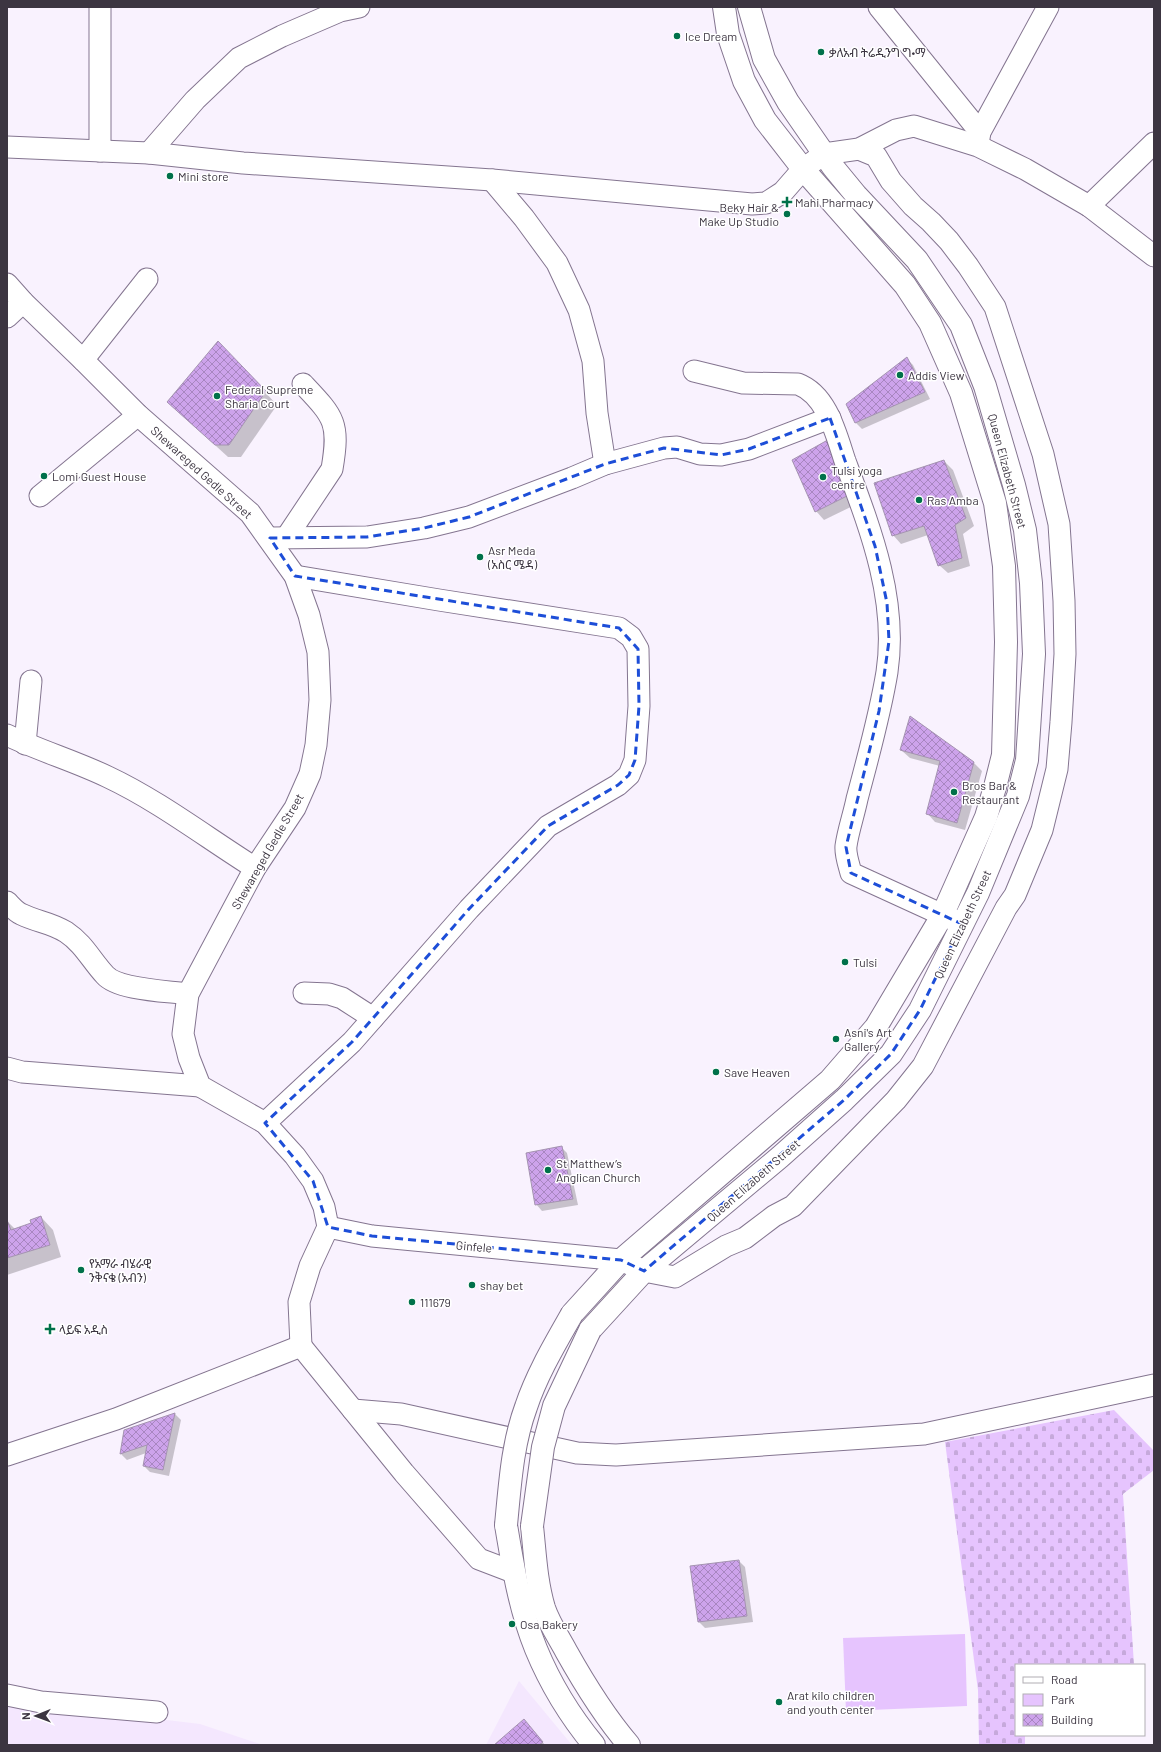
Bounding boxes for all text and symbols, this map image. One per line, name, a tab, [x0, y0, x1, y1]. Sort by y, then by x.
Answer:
place label: Ice Dream	[685, 29, 737, 43]
marker: Ice Dream	[672, 31, 682, 41]
place label: ቃለአብ ትሬዲንግ ግ•ማ	[829, 45, 926, 59]
marker: ቃለአብ ትሬዲንግ ግ•ማ	[816, 47, 826, 57]
place label: Mini store	[178, 169, 229, 183]
marker: Mini store	[165, 171, 175, 181]
place label: Mahi Pharmacy	[795, 195, 874, 209]
marker: Mahi Pharmacy	[782, 197, 792, 207]
place label: Beky Hair & Make Up Studio	[699, 200, 779, 228]
marker: Beky Hair & Make Up Studio	[782, 209, 792, 219]
place label: Addis View	[908, 368, 965, 382]
marker: Addis View	[895, 370, 905, 380]
place label: Federal Supreme Sharia Court	[225, 382, 313, 410]
marker: Federal Supreme Sharia Court	[212, 391, 222, 401]
street label: Queen Elizabeth Street	[986, 412, 1030, 530]
street label: Shewareged Gedle Street	[149, 423, 255, 521]
place label: Tulsi yoga centre	[831, 463, 882, 491]
place label: Lomi Guest House	[52, 469, 146, 483]
marker: Lomi Guest House	[39, 471, 49, 481]
marker: Tulsi yoga centre	[818, 472, 828, 482]
place label: Ras Amba	[927, 493, 979, 507]
marker: Ras Amba	[914, 495, 924, 505]
place label: Asr Meda (አስር ሜዳ)	[487, 543, 538, 571]
marker: Asr Meda (አስር ሜዳ)	[475, 552, 485, 562]
place label: Bros Bar & Restaurant	[962, 778, 1020, 806]
marker: Bros Bar & Restaurant	[949, 787, 959, 797]
street label: Shewareged Gedle Street	[228, 791, 306, 911]
street label: Queen Elizabeth Street	[931, 867, 993, 981]
place label: Tulsi	[853, 955, 877, 969]
marker: Tulsi	[840, 957, 850, 967]
place label: Asni's Art Gallery	[844, 1025, 892, 1053]
marker: Asni's Art Gallery	[831, 1034, 841, 1044]
place label: Save Heaven	[724, 1065, 790, 1079]
marker: Save Heaven	[711, 1067, 721, 1077]
street label: Queen Elizabeth Street	[704, 1136, 802, 1224]
place label: St Matthew’s Anglican Church	[556, 1156, 640, 1184]
marker: St Matthew’s Anglican Church	[543, 1165, 553, 1175]
street label: Ginfele	[455, 1237, 493, 1255]
place label: የአማራ ብሄራዊ ንቅናቄ (አብን)	[89, 1256, 152, 1284]
marker: የአማራ ብሄራዊ ንቅናቄ (አብን)	[76, 1265, 86, 1275]
place label: shay bet	[480, 1278, 523, 1292]
marker: shay bet	[467, 1280, 477, 1290]
place label: 111679	[420, 1295, 451, 1309]
marker: 111679	[407, 1297, 417, 1307]
place label: ላይፍ አዲስ	[59, 1322, 108, 1336]
marker: ላይፍ አዲስ	[44, 1323, 56, 1335]
place label: Osa Bakery	[520, 1617, 578, 1631]
marker: Osa Bakery	[507, 1619, 517, 1629]
legend	[1015, 1664, 1145, 1736]
text: Road	[1051, 1672, 1078, 1686]
place label: Arat kilo children and youth center	[787, 1688, 875, 1716]
text: Park	[1051, 1692, 1075, 1706]
north arrow	[16, 1696, 56, 1736]
marker: Arat kilo children and youth center	[774, 1697, 784, 1707]
text: N	[19, 1712, 32, 1720]
text: Building	[1051, 1712, 1093, 1726]

